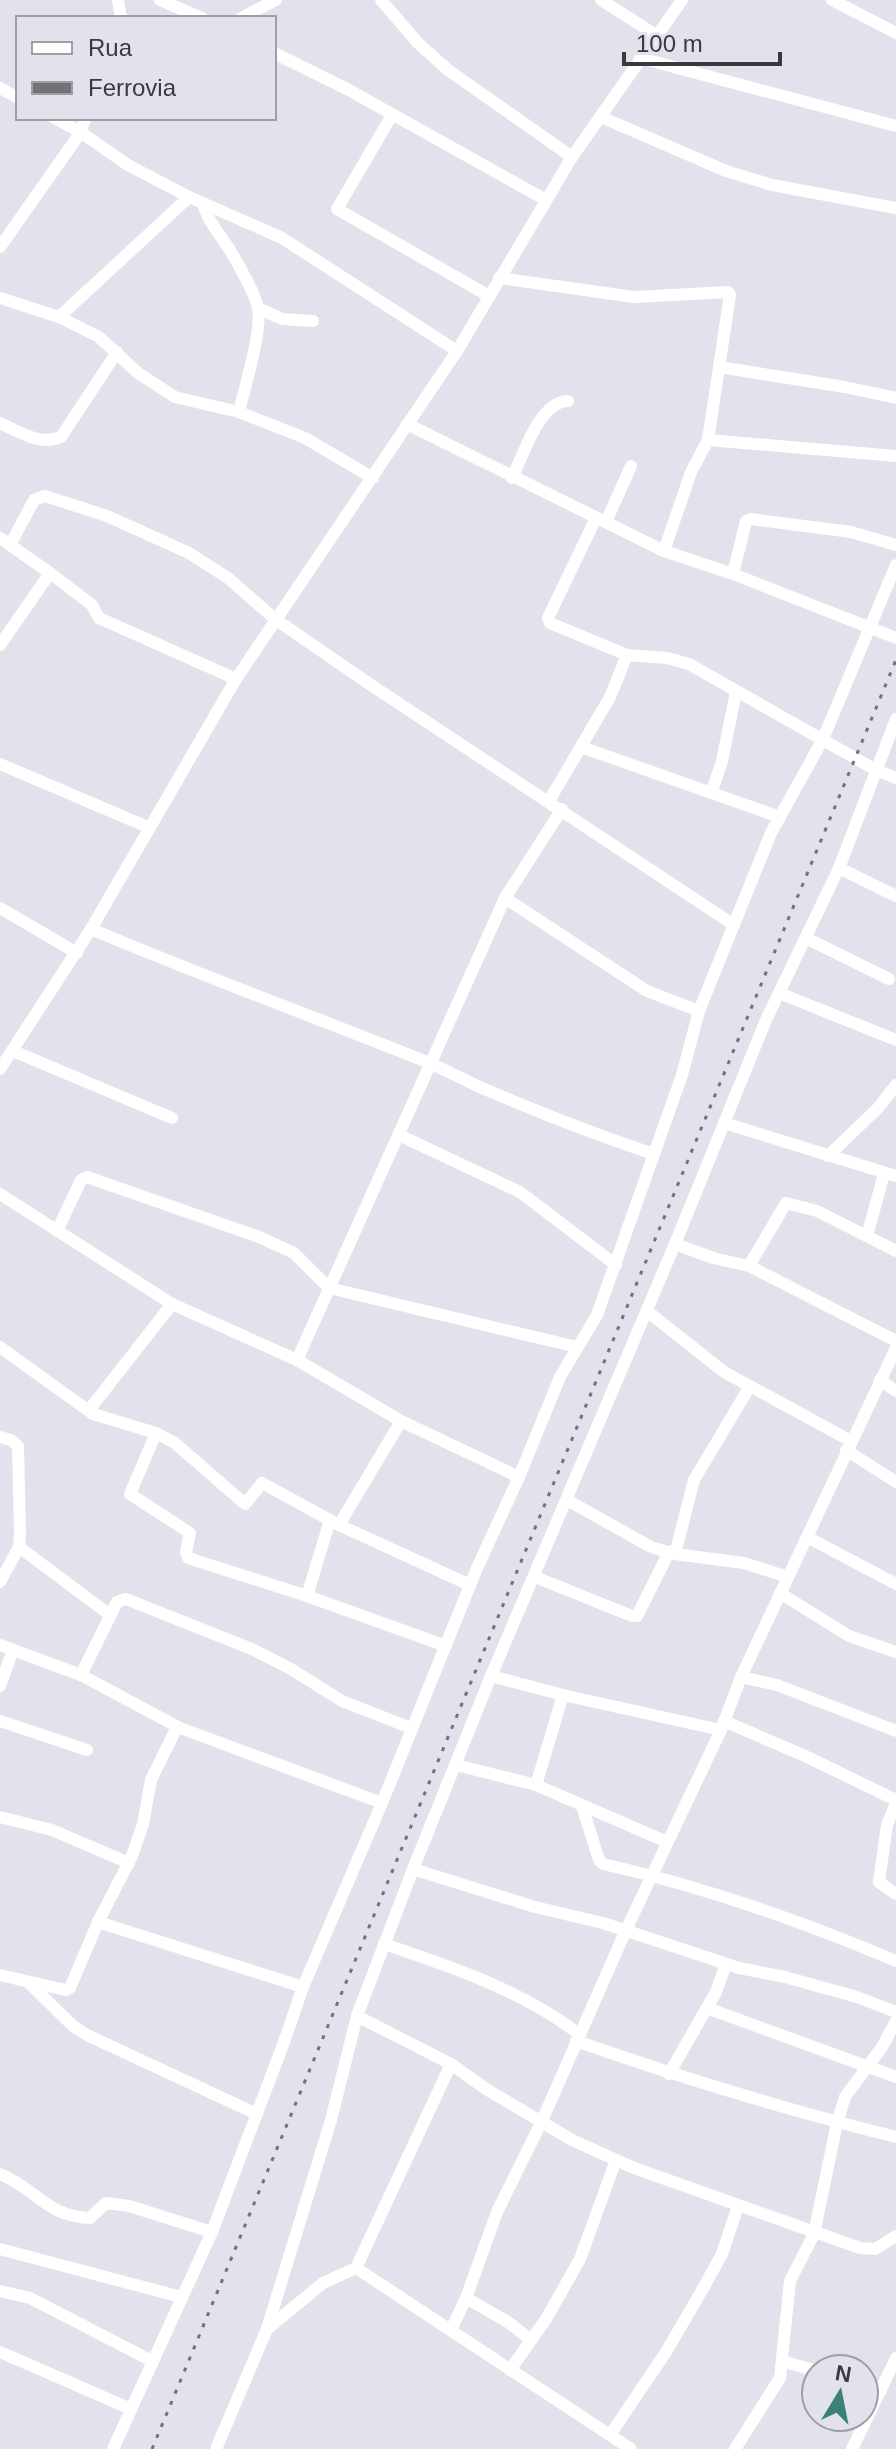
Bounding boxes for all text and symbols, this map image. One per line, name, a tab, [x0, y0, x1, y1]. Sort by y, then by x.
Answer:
legend	[16, 16, 276, 120]
scale bar	[624, 16, 780, 66]
text: 100 m	[636, 30, 703, 57]
text: Rua	[88, 34, 133, 61]
text: Ferrovia	[88, 74, 177, 101]
north arrow	[800, 2353, 880, 2433]
text: N	[833, 2360, 853, 2387]

